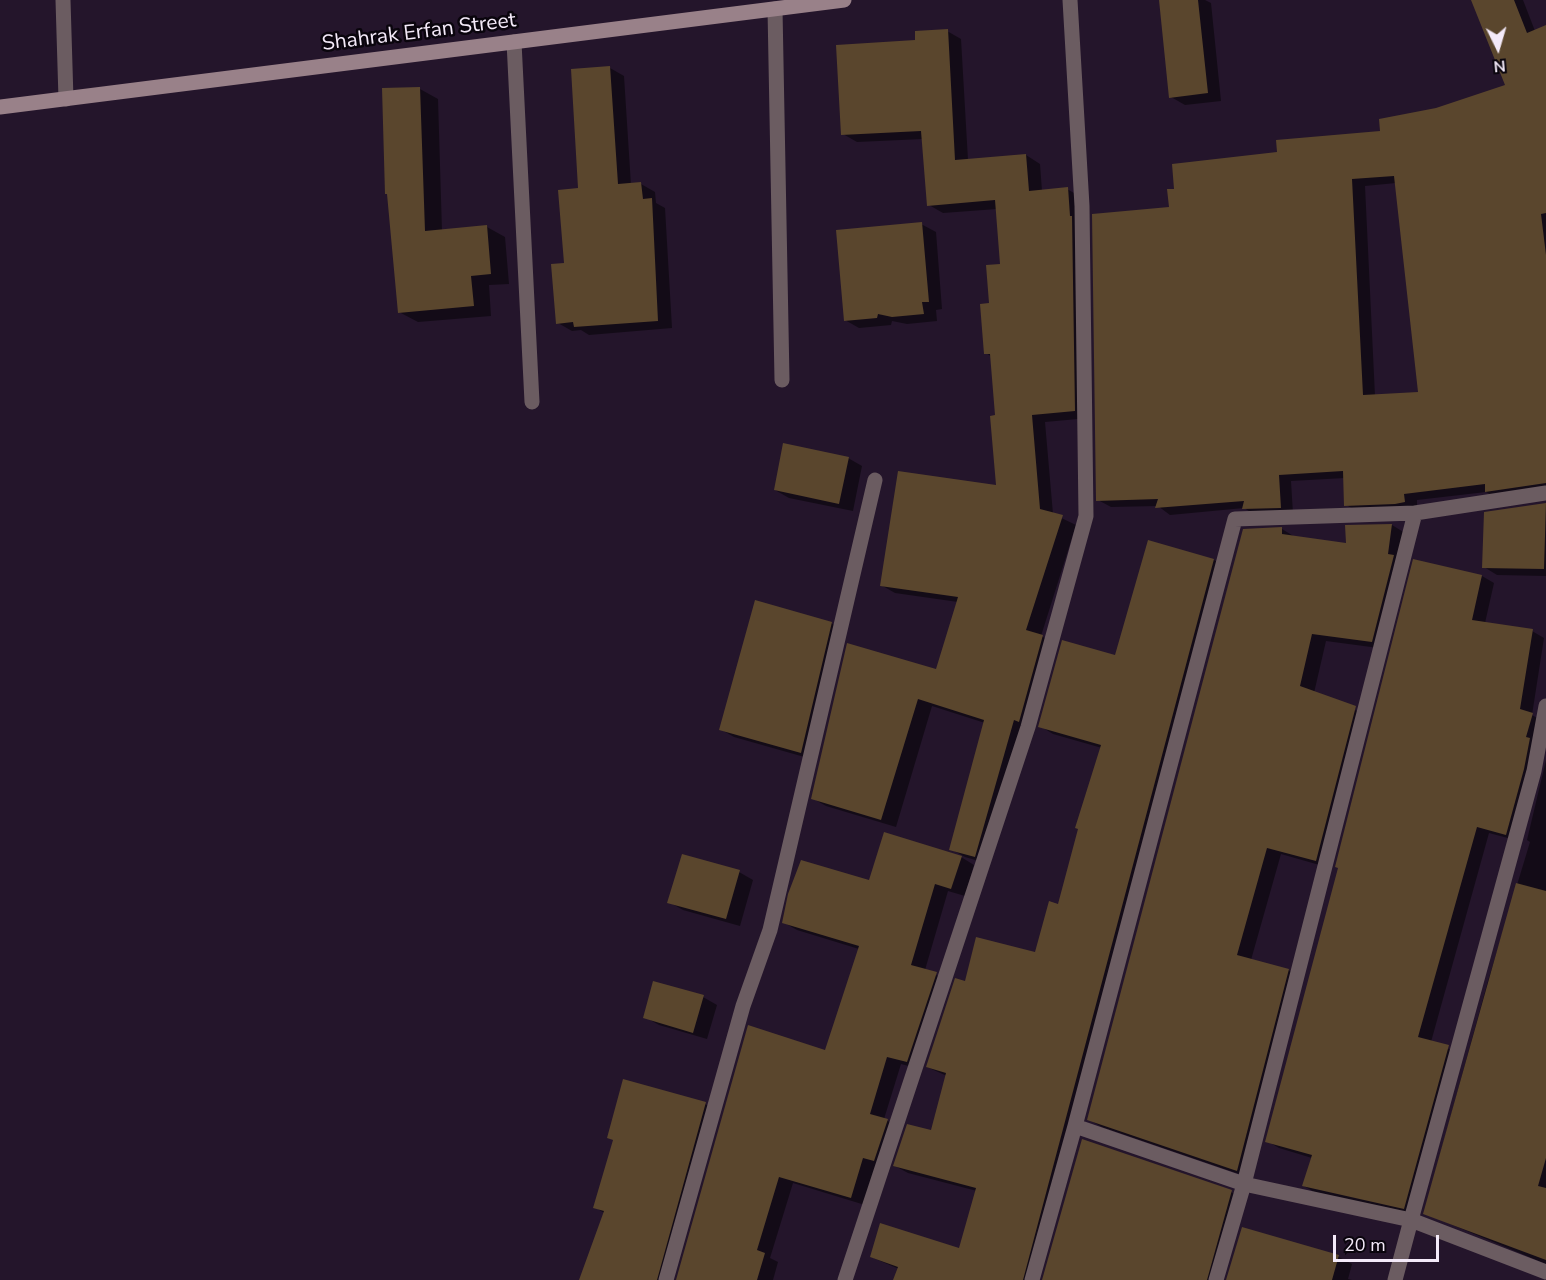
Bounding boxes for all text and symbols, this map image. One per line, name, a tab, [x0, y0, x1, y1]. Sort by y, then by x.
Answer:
street label: Shahrak Erfan Street	[321, 9, 517, 57]
north arrow	[1468, 18, 1528, 78]
text: N	[1493, 54, 1506, 77]
scale bar	[1336, 1223, 1442, 1261]
text: 20 m	[1344, 1233, 1386, 1257]

